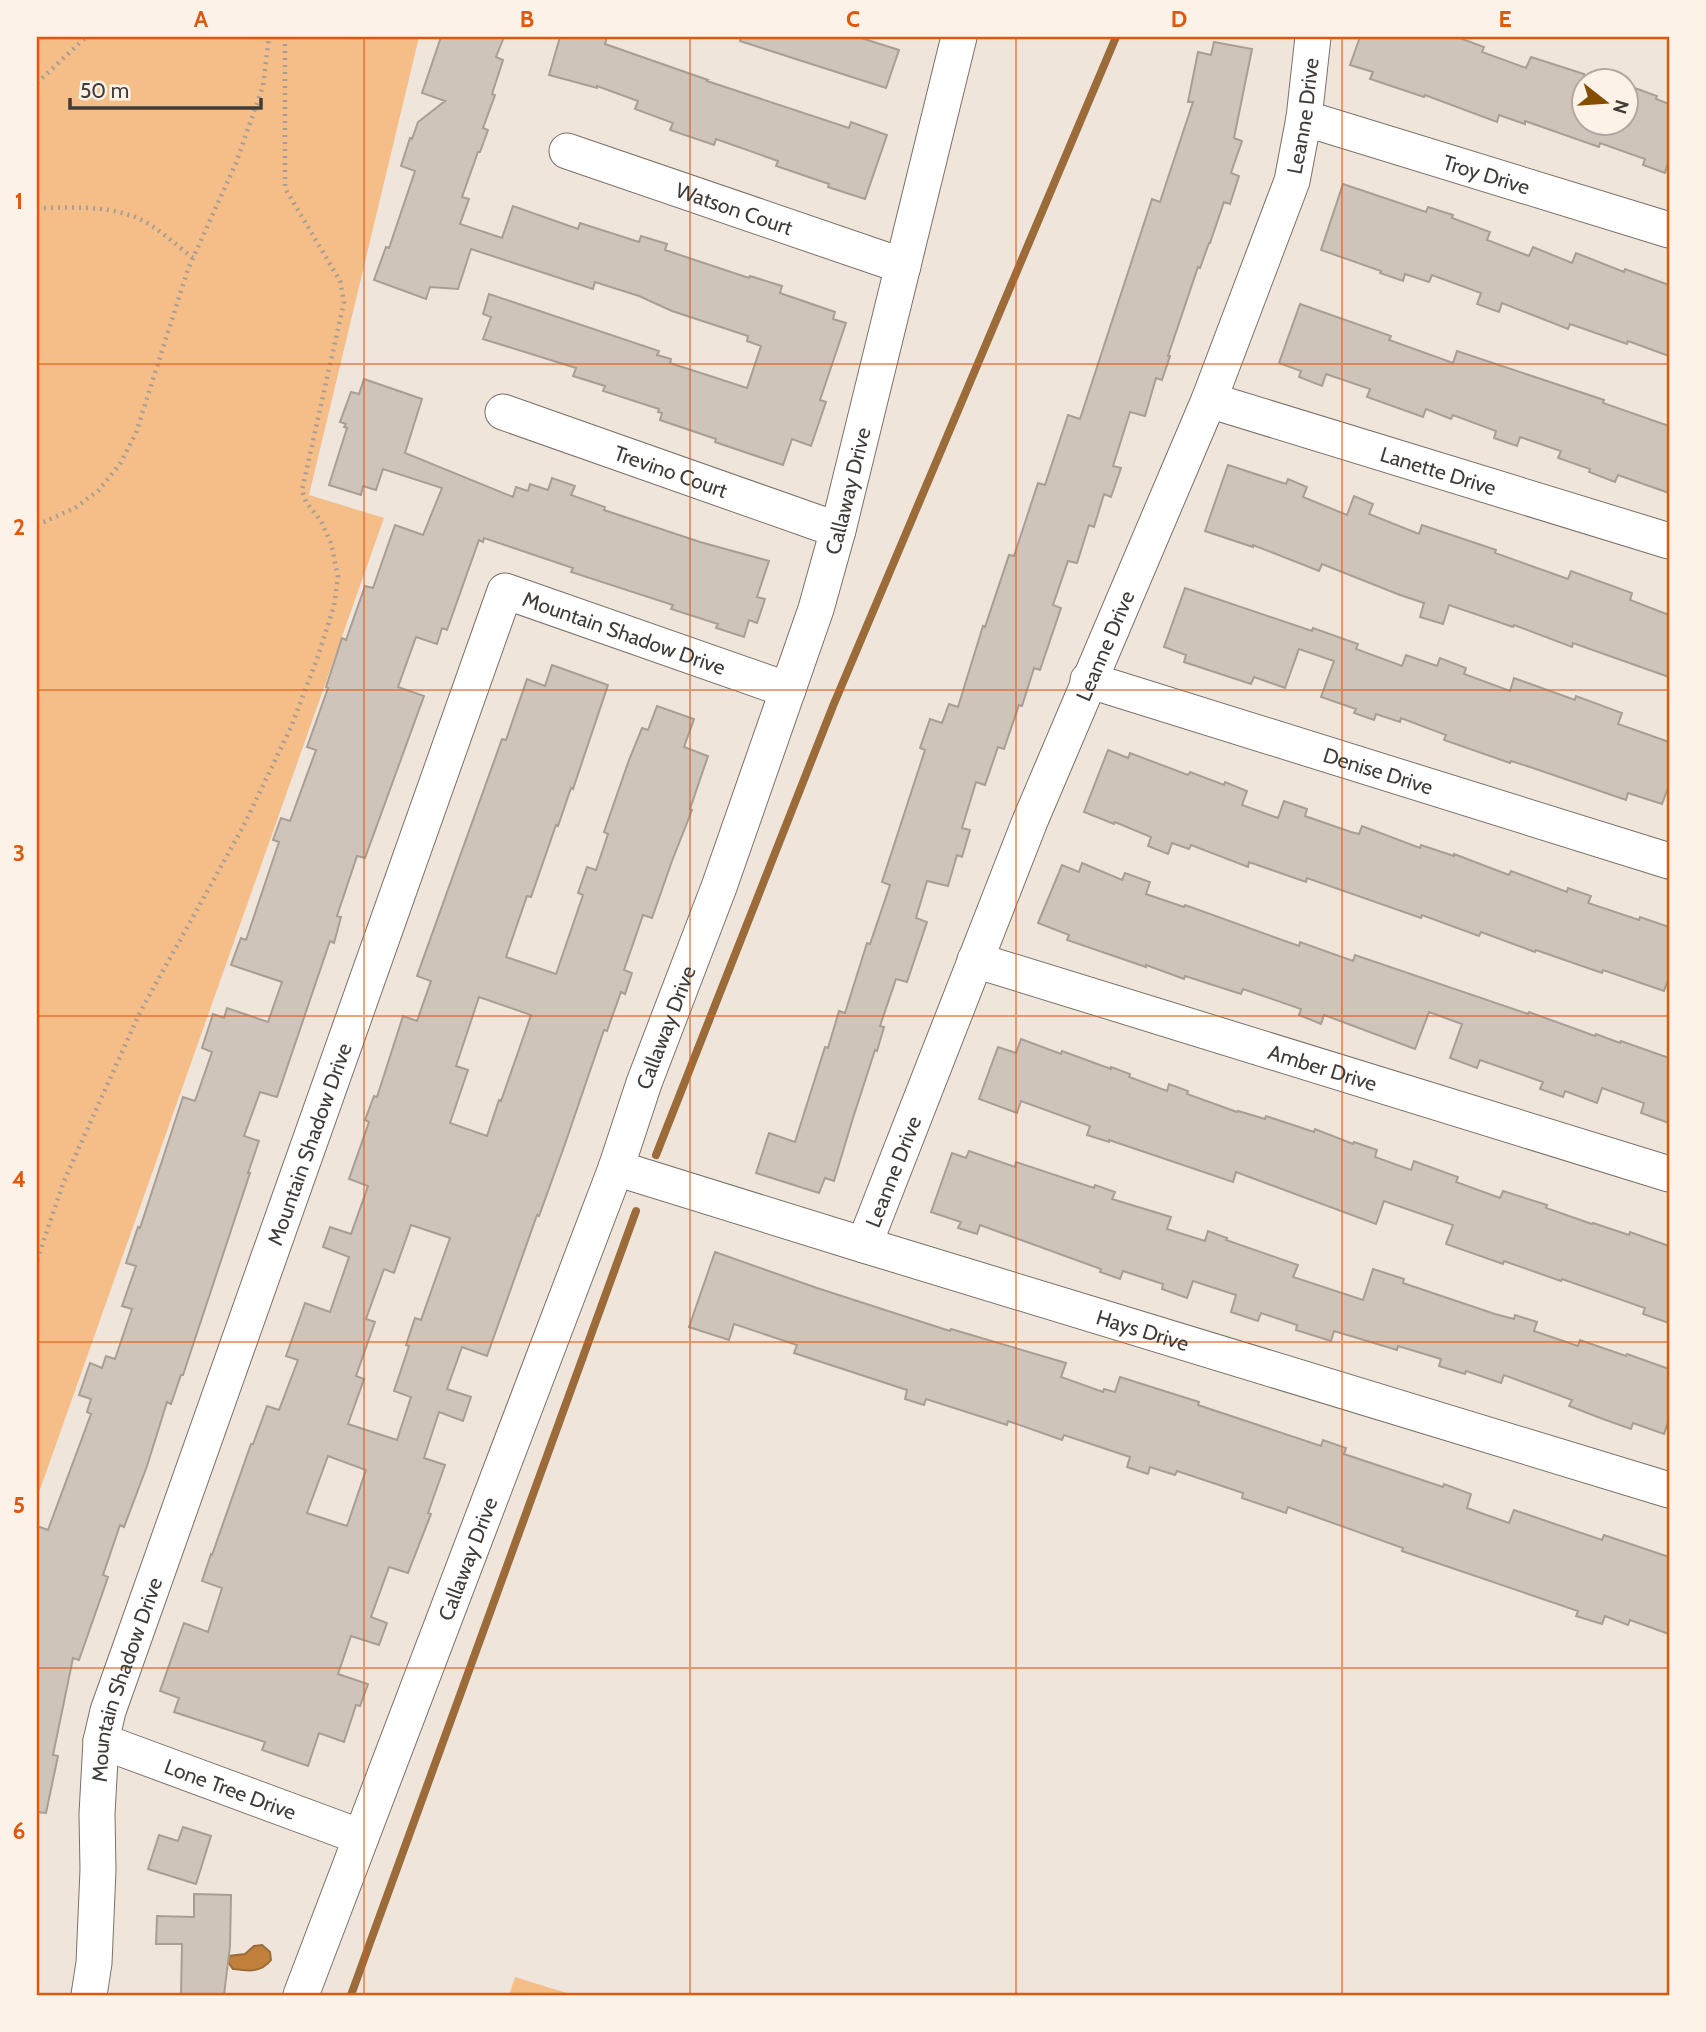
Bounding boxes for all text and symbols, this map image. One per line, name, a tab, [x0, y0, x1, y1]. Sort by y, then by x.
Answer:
text: A	[194, 5, 209, 33]
text: B	[520, 5, 534, 33]
text: C	[846, 5, 860, 33]
text: D	[1171, 5, 1187, 33]
text: E	[1498, 5, 1512, 33]
street label: Leanne Drive	[1281, 56, 1323, 176]
scale bar	[70, 66, 261, 110]
north arrow	[1570, 66, 1640, 136]
text: 50 m	[80, 78, 129, 103]
text: N	[1608, 97, 1634, 117]
street label: Troy Drive	[1440, 149, 1533, 199]
street label: Watson Court	[673, 177, 796, 240]
text: 1	[15, 187, 23, 215]
street label: Callaway Drive	[819, 425, 875, 557]
street label: Trevino Court	[611, 440, 731, 503]
street label: Lanette Drive	[1378, 441, 1500, 500]
text: 2	[13, 513, 25, 541]
street label: Mountain Shadow Drive	[520, 586, 729, 680]
street label: Leanne Drive	[1070, 586, 1139, 704]
street label: Denise Drive	[1320, 742, 1436, 799]
text: 3	[13, 839, 25, 867]
street label: Callaway Drive	[630, 962, 700, 1093]
street label: Mountain Shadow Drive	[262, 1039, 356, 1248]
street label: Amber Drive	[1265, 1039, 1380, 1096]
street label: Leanne Drive	[860, 1112, 926, 1231]
text: 4	[12, 1165, 26, 1193]
street label: Hays Drive	[1093, 1304, 1192, 1356]
text: 5	[13, 1491, 25, 1519]
street label: Callaway Drive	[432, 1493, 502, 1624]
street label: Mountain Shadow Drive	[86, 1574, 167, 1783]
street label: Lone Tree Drive	[161, 1753, 300, 1825]
text: 6	[13, 1817, 25, 1845]

